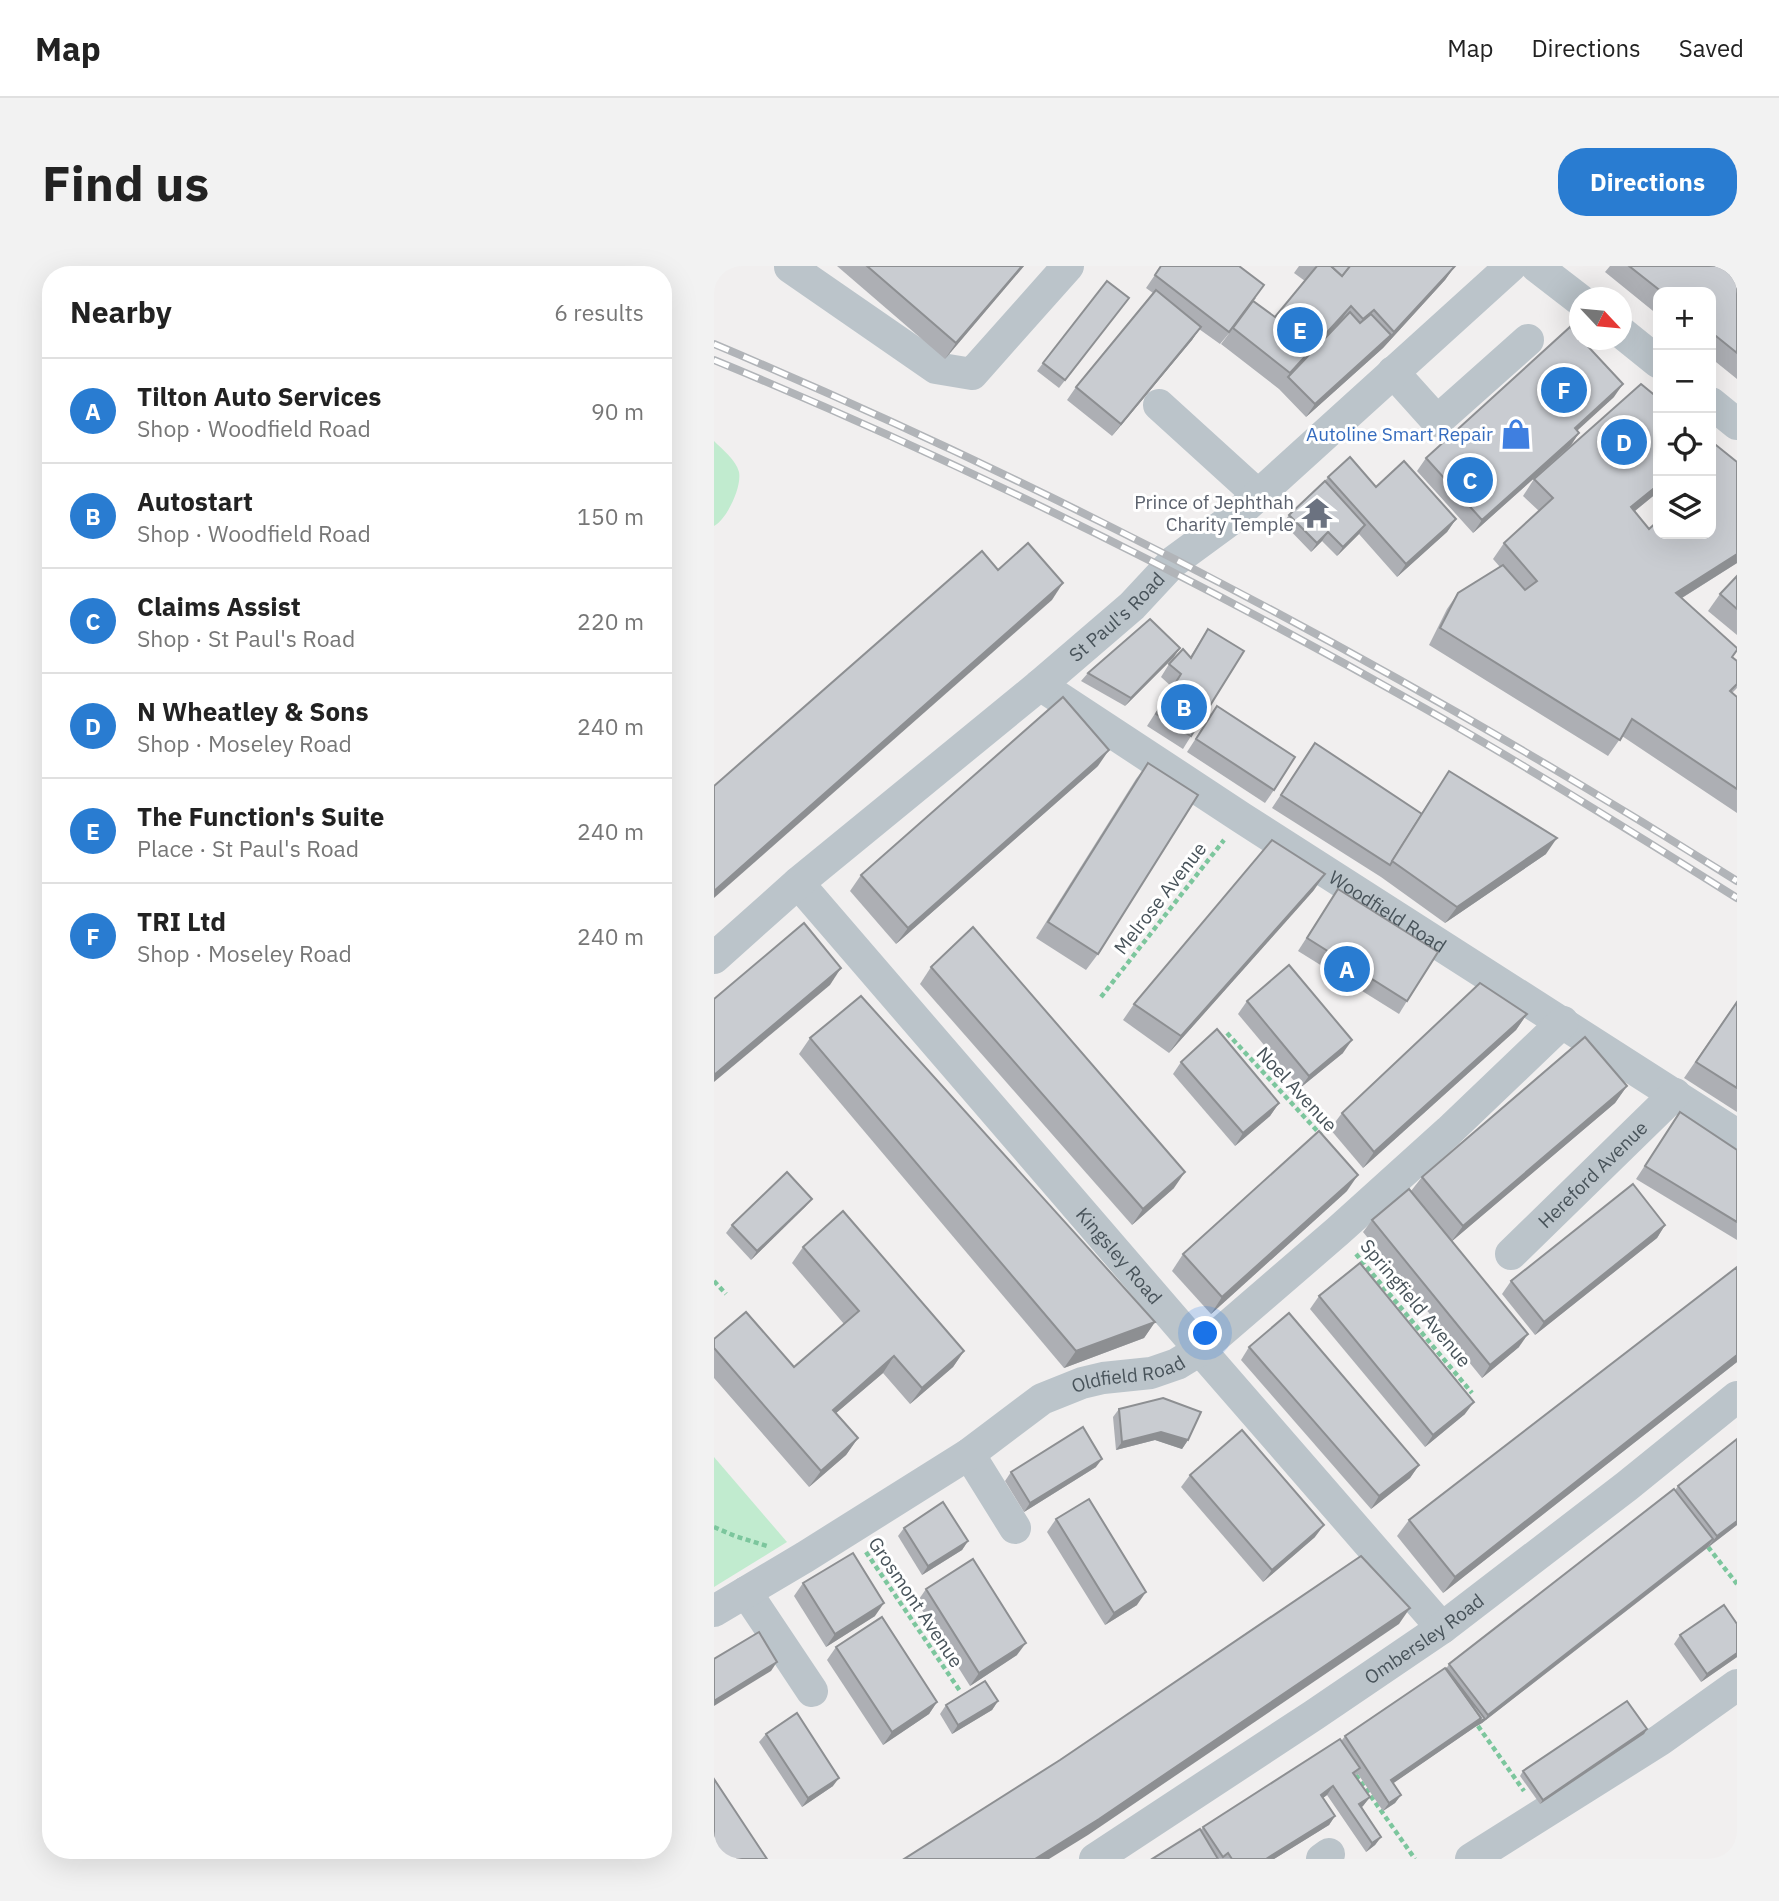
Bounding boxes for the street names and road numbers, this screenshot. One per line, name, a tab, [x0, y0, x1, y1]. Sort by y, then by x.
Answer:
street label: St Paul's Road	[1064, 567, 1170, 667]
street label: Melrose Avenue	[1109, 837, 1211, 959]
street label: Woodfield Road	[1325, 865, 1451, 958]
street label: Noel Avenue	[1252, 1041, 1342, 1137]
street label: Hereford Avenue	[1533, 1116, 1652, 1233]
street label: Kingsley Road	[1071, 1202, 1167, 1309]
street label: Springfield Avenue	[1355, 1234, 1477, 1372]
street label: Oldfield Road	[1068, 1350, 1189, 1398]
street label: Grosmont Avenue	[863, 1532, 969, 1672]
street label: Ombersley Road	[1360, 1588, 1489, 1689]

